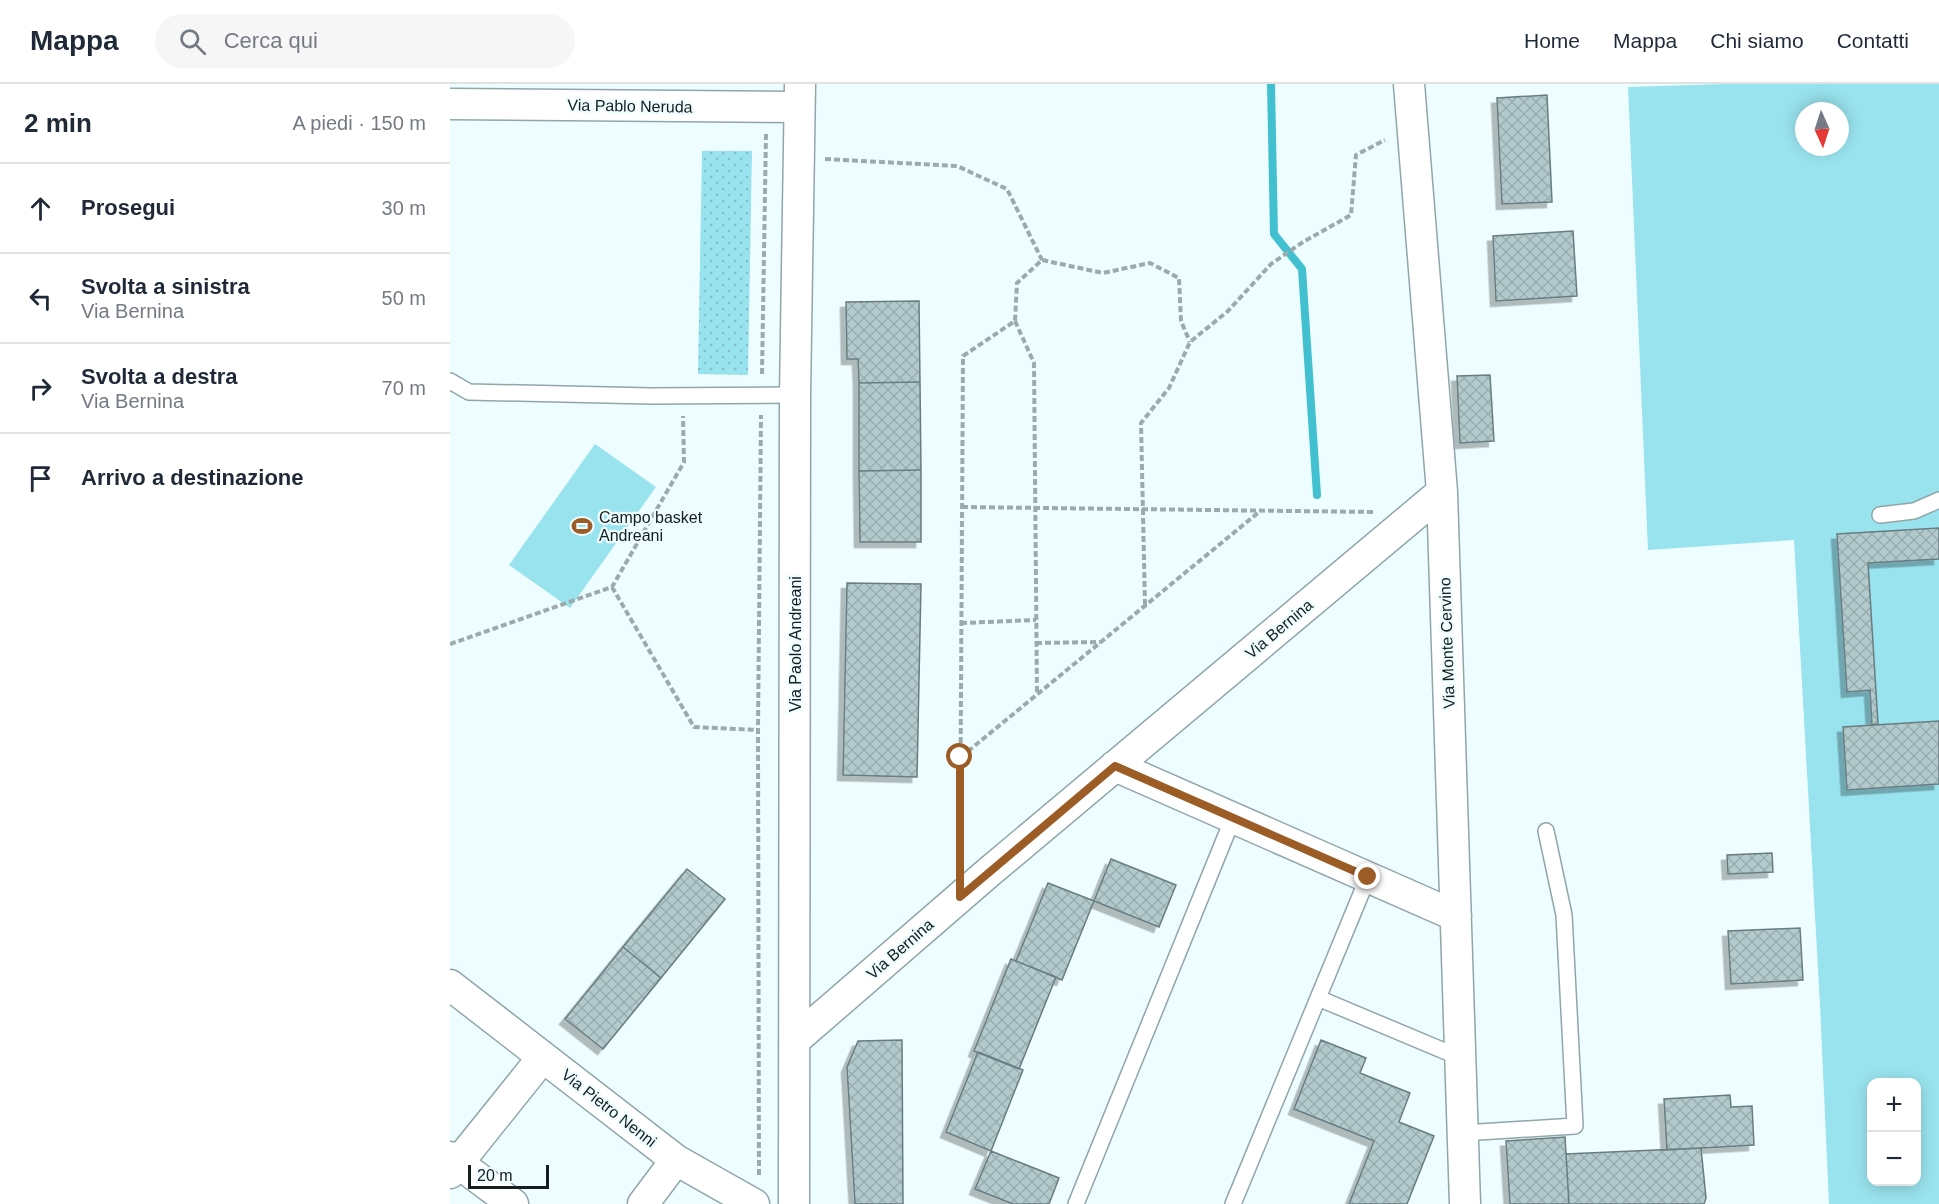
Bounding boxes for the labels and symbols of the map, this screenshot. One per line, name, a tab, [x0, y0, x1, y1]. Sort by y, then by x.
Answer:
street label: Via Pablo Neruda	[567, 96, 693, 116]
north arrow	[1795, 102, 1849, 156]
place label: Campo basket Andreani	[599, 509, 703, 544]
sports icon: Campo basket Andreani	[570, 514, 594, 538]
street label: Via Paolo Andreani	[787, 576, 804, 712]
street label: Via Monte Cervino	[1436, 577, 1458, 709]
street label: Via Bernina	[1242, 596, 1316, 662]
route start	[946, 743, 972, 769]
route end	[1354, 863, 1380, 889]
street label: Via Bernina	[863, 915, 937, 982]
street label: Via Pietro Nenni	[558, 1066, 660, 1150]
scale bar	[468, 1162, 549, 1190]

